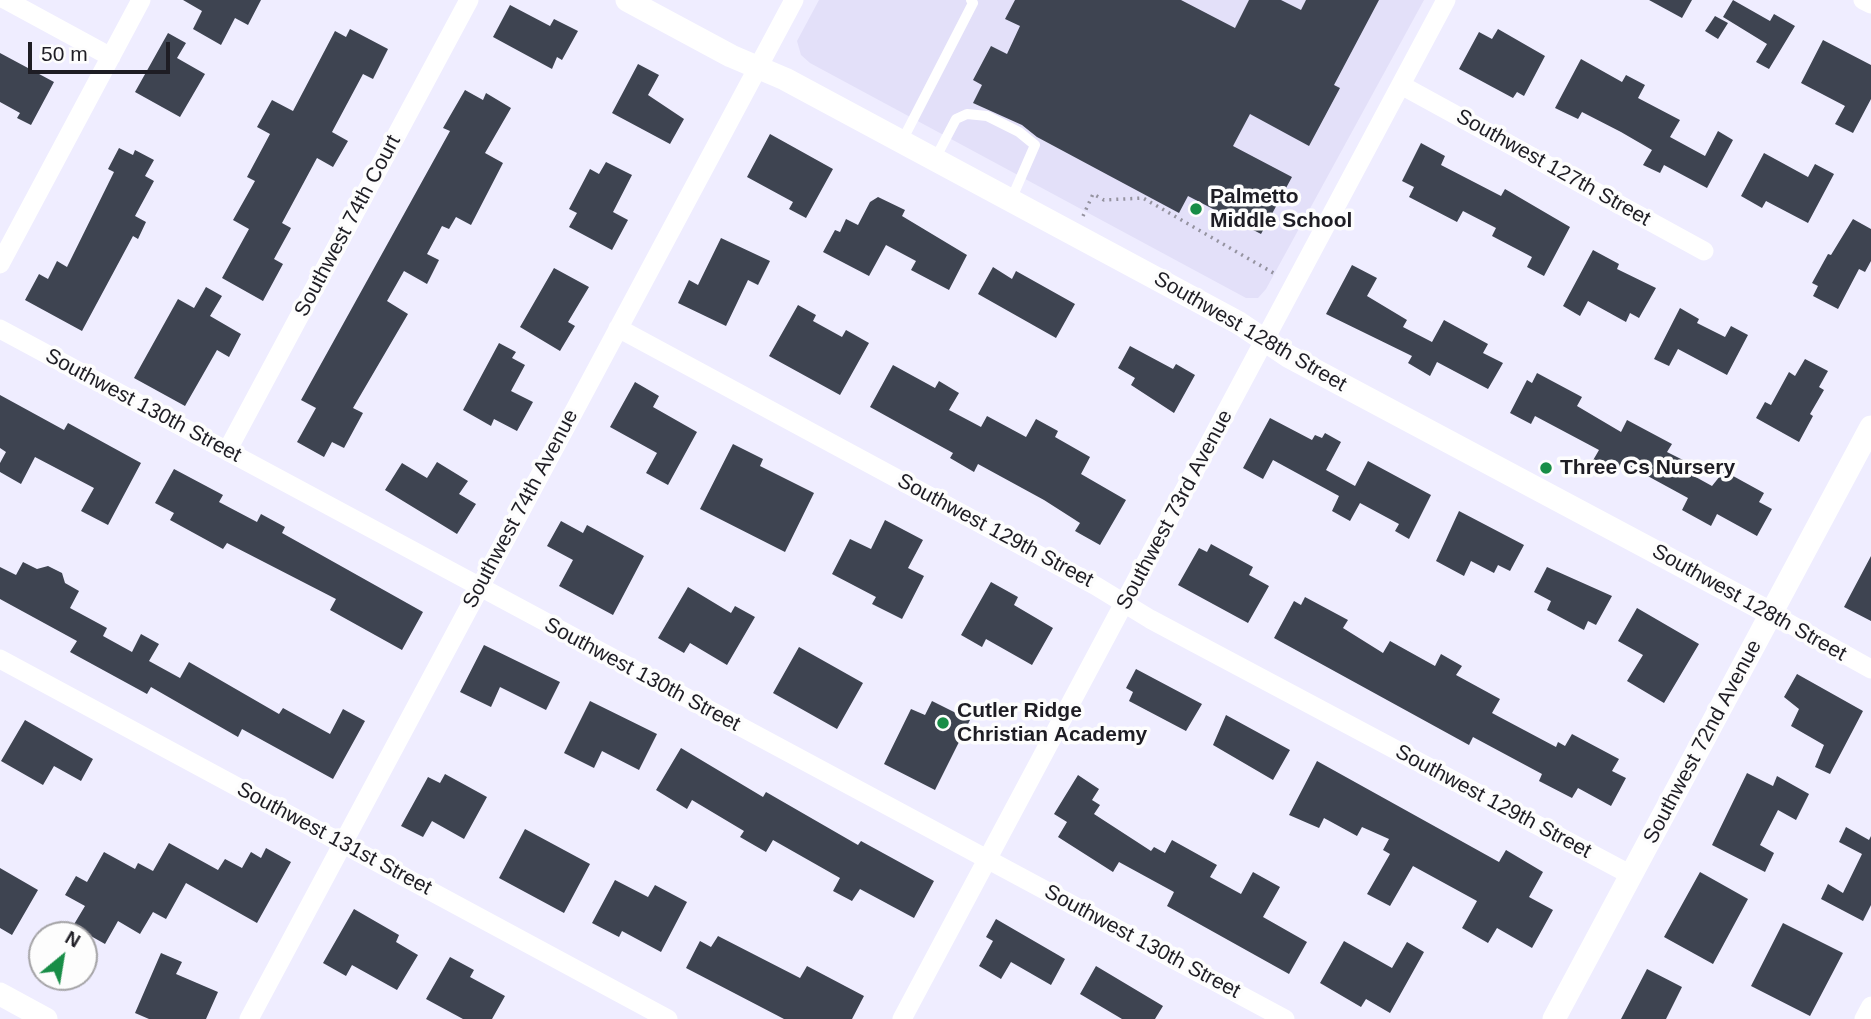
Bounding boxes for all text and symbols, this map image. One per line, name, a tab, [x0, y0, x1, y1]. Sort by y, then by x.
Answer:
scale bar	[32, 28, 173, 72]
text: 50 m	[41, 42, 88, 65]
street label: Southwest 127th Street	[1451, 104, 1655, 232]
street label: Southwest 74th Court	[289, 131, 407, 321]
place label: Palmetto Middle School	[1210, 184, 1352, 234]
marker: Palmetto Middle School	[1188, 201, 1204, 217]
street label: Southwest 128th Street	[1149, 267, 1351, 397]
street label: Southwest 130th Street	[41, 344, 245, 468]
street label: Southwest 74th Avenue	[458, 405, 584, 613]
street label: Southwest 73rd Avenue	[1112, 406, 1238, 614]
place label: Three Cs Nursery	[1560, 455, 1735, 481]
marker: Three Cs Nursery	[1538, 460, 1554, 476]
street label: Southwest 129th Street	[893, 469, 1097, 593]
street label: Southwest 128th Street	[1647, 539, 1851, 667]
street label: Southwest 130th Street	[540, 613, 744, 737]
street label: Southwest 72nd Avenue	[1639, 636, 1767, 848]
place label: Cutler Ridge Christian Academy	[957, 698, 1147, 748]
marker: Cutler Ridge Christian Academy	[935, 715, 951, 731]
street label: Southwest 129th Street	[1391, 740, 1595, 864]
street label: Southwest 131st Street	[232, 777, 436, 901]
street label: Southwest 130th Street	[1040, 880, 1244, 1004]
north arrow	[28, 921, 98, 991]
text: N	[62, 927, 84, 952]

